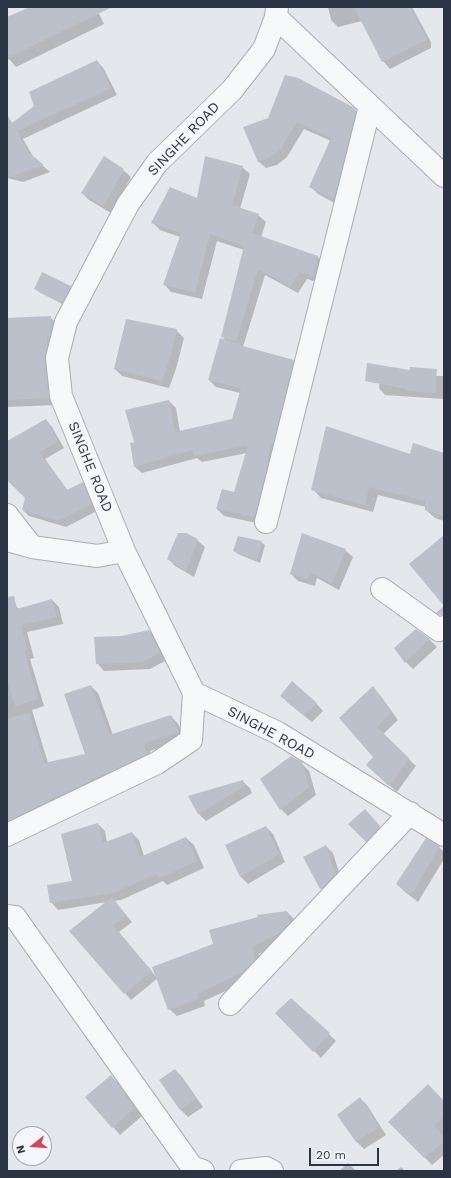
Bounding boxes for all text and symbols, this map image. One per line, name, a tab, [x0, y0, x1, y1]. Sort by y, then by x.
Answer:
street label: SINGHE ROAD	[145, 99, 223, 179]
street label: SINGHE ROAD	[64, 419, 116, 515]
street label: SINGHE ROAD	[225, 703, 317, 763]
north arrow	[12, 1126, 52, 1166]
scale bar	[311, 1140, 381, 1166]
text: N	[14, 1144, 28, 1155]
text: 20 m	[316, 1148, 346, 1162]

